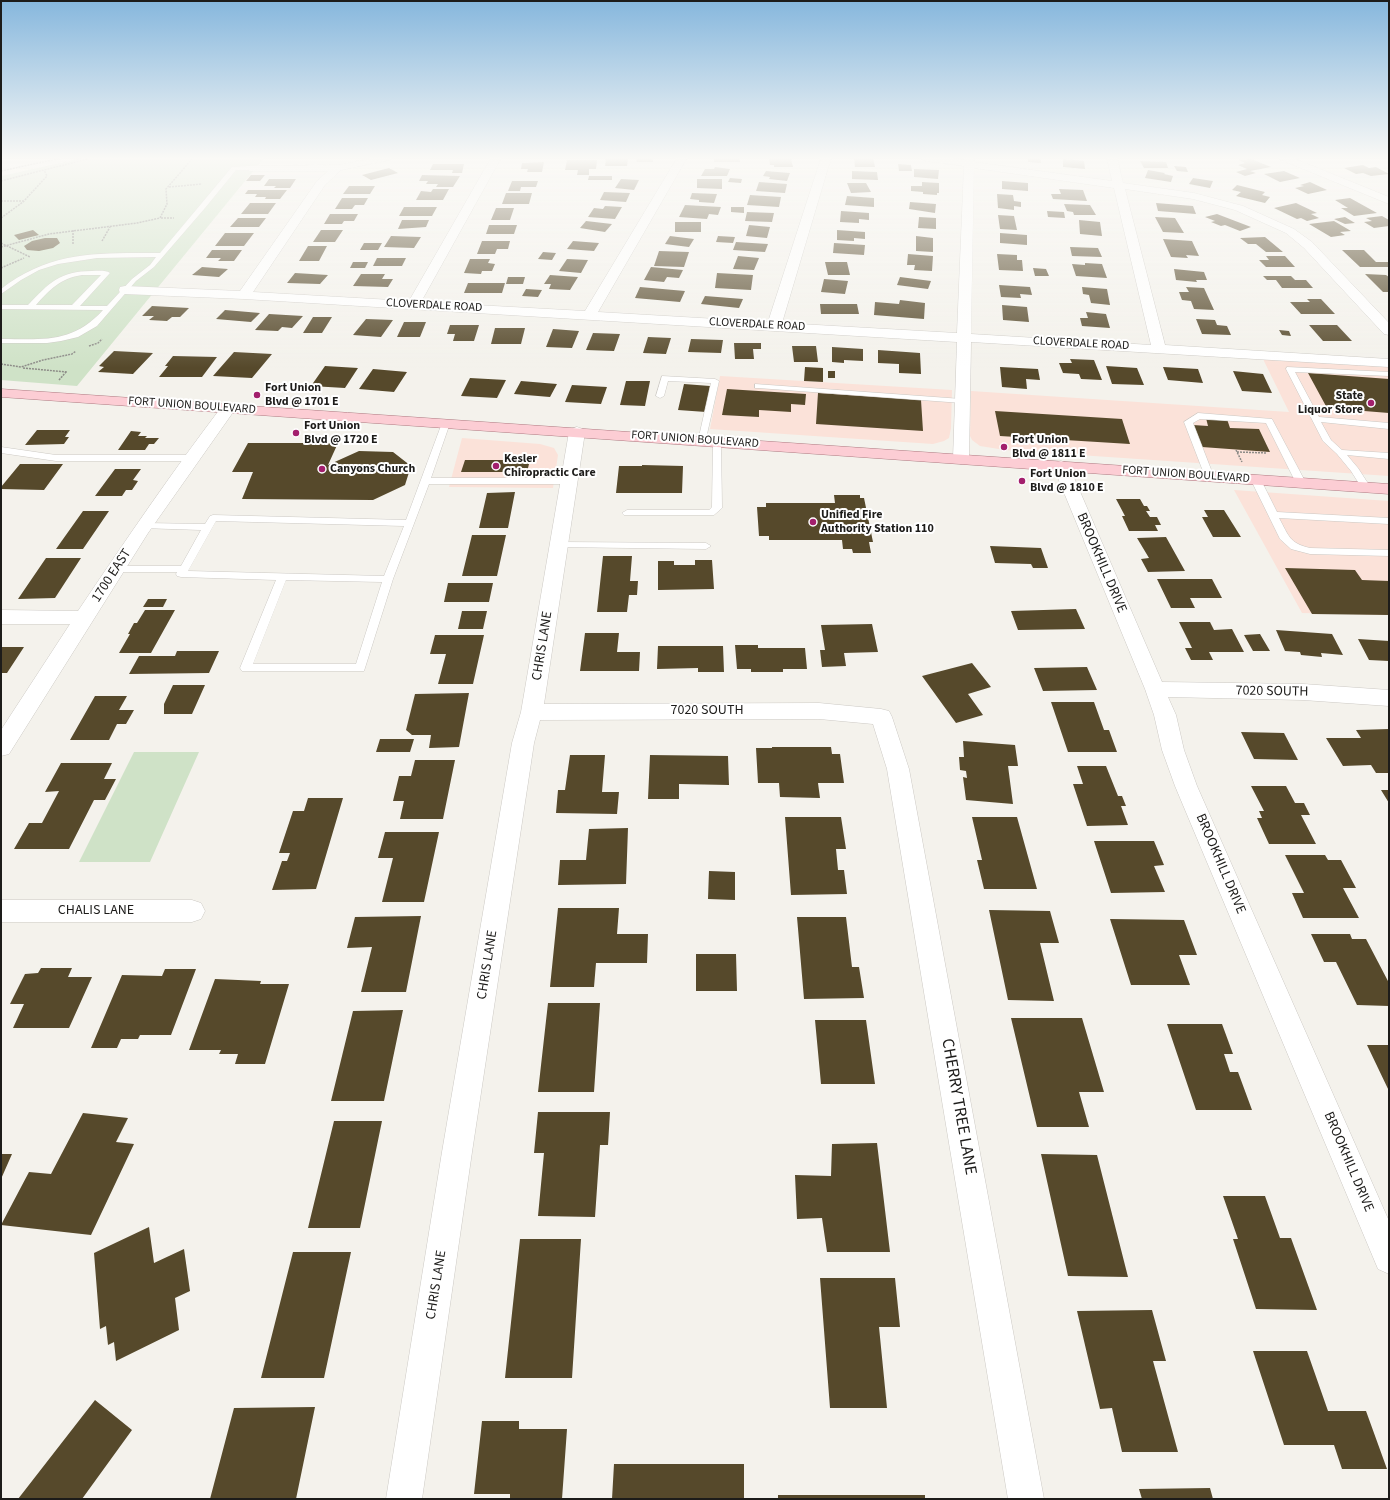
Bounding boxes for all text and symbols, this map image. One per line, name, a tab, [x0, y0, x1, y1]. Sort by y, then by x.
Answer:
street label: CLOVERDALE ROAD	[385, 296, 483, 316]
street label: CLOVERDALE ROAD	[708, 315, 806, 335]
street label: CLOVERDALE ROAD	[1032, 334, 1130, 354]
place label: Fort Union Blvd @ 1701 E	[265, 381, 339, 409]
place label: State Liquor Store	[1298, 389, 1363, 417]
marker: Fort Union Blvd @ 1701 E	[252, 390, 262, 400]
street label: FORT UNION BOULEVARD	[128, 394, 256, 418]
marker: State Liquor Store	[1366, 398, 1376, 408]
place label: Fort Union Blvd @ 1720 E	[304, 419, 378, 447]
marker: Fort Union Blvd @ 1720 E	[291, 428, 301, 438]
street label: FORT UNION BOULEVARD	[631, 428, 759, 452]
place label: Fort Union Blvd @ 1811 E	[1012, 433, 1086, 461]
marker: Fort Union Blvd @ 1811 E	[999, 442, 1009, 452]
place label: Kesler Chiropractic Care	[504, 452, 596, 480]
marker: Kesler Chiropractic Care	[491, 461, 501, 471]
place label: Canyons Church	[330, 462, 415, 476]
street label: FORT UNION BOULEVARD	[1122, 463, 1250, 487]
marker: Canyons Church	[317, 464, 327, 474]
place label: Fort Union Blvd @ 1810 E	[1030, 467, 1104, 495]
marker: Fort Union Blvd @ 1810 E	[1017, 476, 1027, 486]
place label: Unified Fire Authority Station 110	[821, 508, 934, 536]
street label: BROOKHILL DRIVE	[1072, 510, 1130, 616]
marker: Unified Fire Authority Station 110	[808, 517, 818, 527]
street label: 1700 EAST	[89, 546, 135, 606]
street label: CHRIS LANE	[529, 610, 557, 682]
street label: 7020 SOUTH	[1235, 683, 1309, 701]
street label: 7020 SOUTH	[670, 703, 744, 719]
street label: BROOKHILL DRIVE	[1191, 811, 1249, 917]
street label: CHALIS LANE	[58, 903, 134, 919]
street label: CHRIS LANE	[474, 929, 502, 1001]
street label: CHERRY TREE LANE	[936, 1037, 980, 1177]
street label: BROOKHILL DRIVE	[1319, 1109, 1377, 1215]
street label: CHRIS LANE	[423, 1249, 451, 1321]

